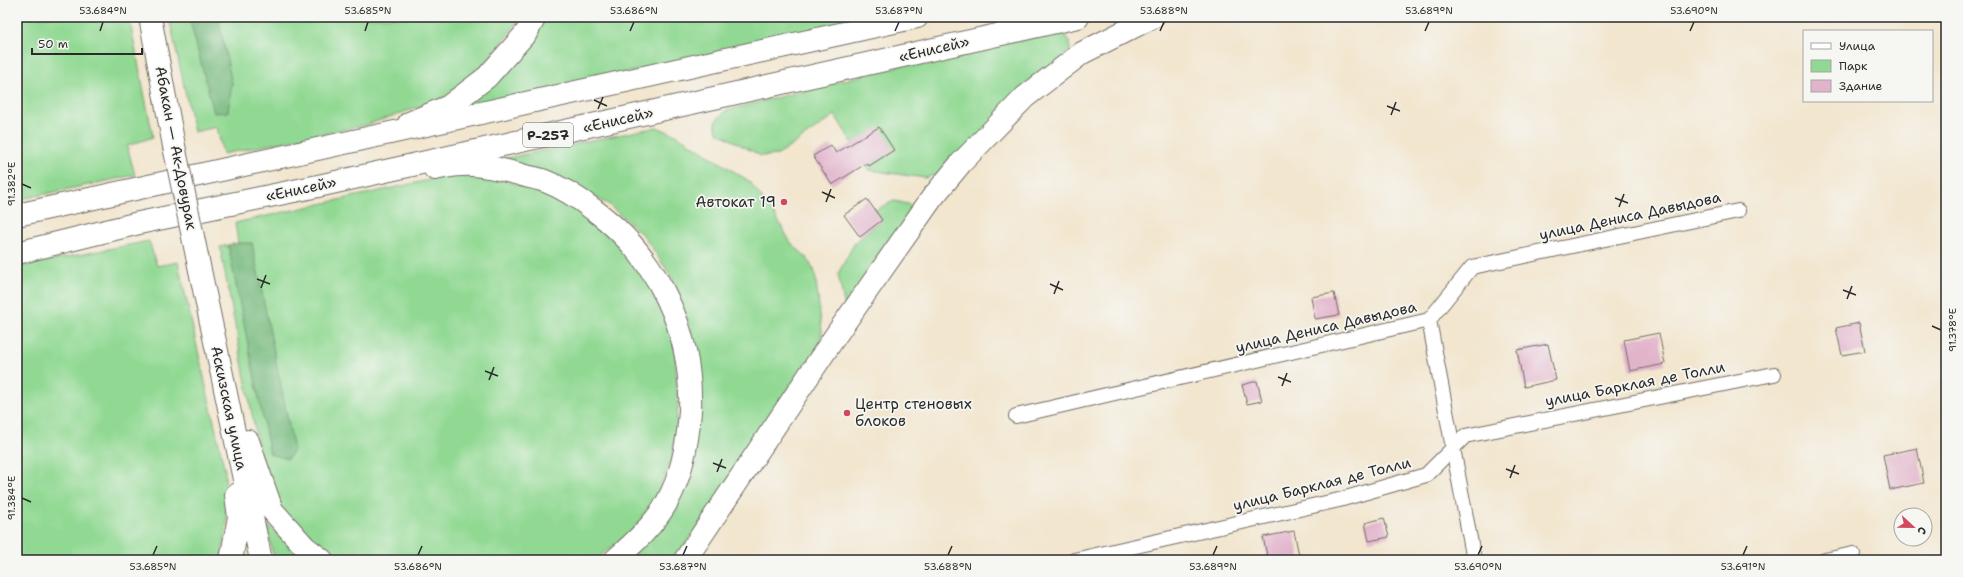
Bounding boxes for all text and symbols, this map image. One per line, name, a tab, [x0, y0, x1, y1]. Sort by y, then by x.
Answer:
text: 53.684°N	[79, 4, 127, 17]
text: 53.685°N	[345, 4, 391, 17]
text: 53.686°N	[610, 4, 658, 17]
text: 53.687°N	[875, 4, 923, 17]
text: 53.688°N	[1140, 4, 1188, 17]
text: 53.689°N	[1405, 4, 1453, 17]
text: 53.690°N	[1670, 4, 1718, 17]
scale bar	[32, 30, 142, 56]
legend	[1803, 30, 1933, 102]
street label: «Енисей»	[897, 31, 971, 67]
text: 50 m	[38, 36, 68, 52]
text: Улица	[1839, 38, 1876, 54]
text: Парк	[1839, 58, 1868, 74]
street label: Абакан — Ак-Довурак	[150, 64, 202, 232]
text: Здание	[1839, 78, 1883, 94]
street label: «Енисей»	[581, 102, 655, 138]
road number: Р-257	[523, 123, 573, 147]
text: 91.382°E	[5, 162, 18, 206]
street label: «Енисей»	[264, 172, 338, 206]
street label: улица Дениса Давыдова	[1537, 187, 1723, 245]
place label: Автокат 19	[695, 192, 776, 212]
marker: Автокат 19	[779, 197, 789, 207]
street label: улица Дениса Давыдова	[1234, 296, 1419, 358]
text: 91.378°E	[1946, 308, 1959, 352]
street label: Аскизская улица	[206, 344, 252, 472]
street label: улица Барклая де Толли	[1543, 357, 1727, 411]
place label: Центр стеновых блоков	[855, 394, 972, 431]
marker: Центр стеновых блоков	[842, 408, 852, 418]
street label: улица Барклая де Толли	[1231, 452, 1413, 516]
text: 91.384°E	[5, 476, 18, 520]
north arrow	[1893, 507, 1933, 547]
text: С	[1913, 525, 1930, 537]
text: 53.685°N	[130, 560, 176, 573]
text: 53.686°N	[394, 560, 442, 573]
text: 53.687°N	[659, 560, 707, 573]
text: 53.688°N	[924, 560, 972, 573]
text: 53.689°N	[1189, 560, 1237, 573]
text: 53.690°N	[1454, 560, 1502, 573]
text: 53.691°N	[1721, 560, 1765, 573]

